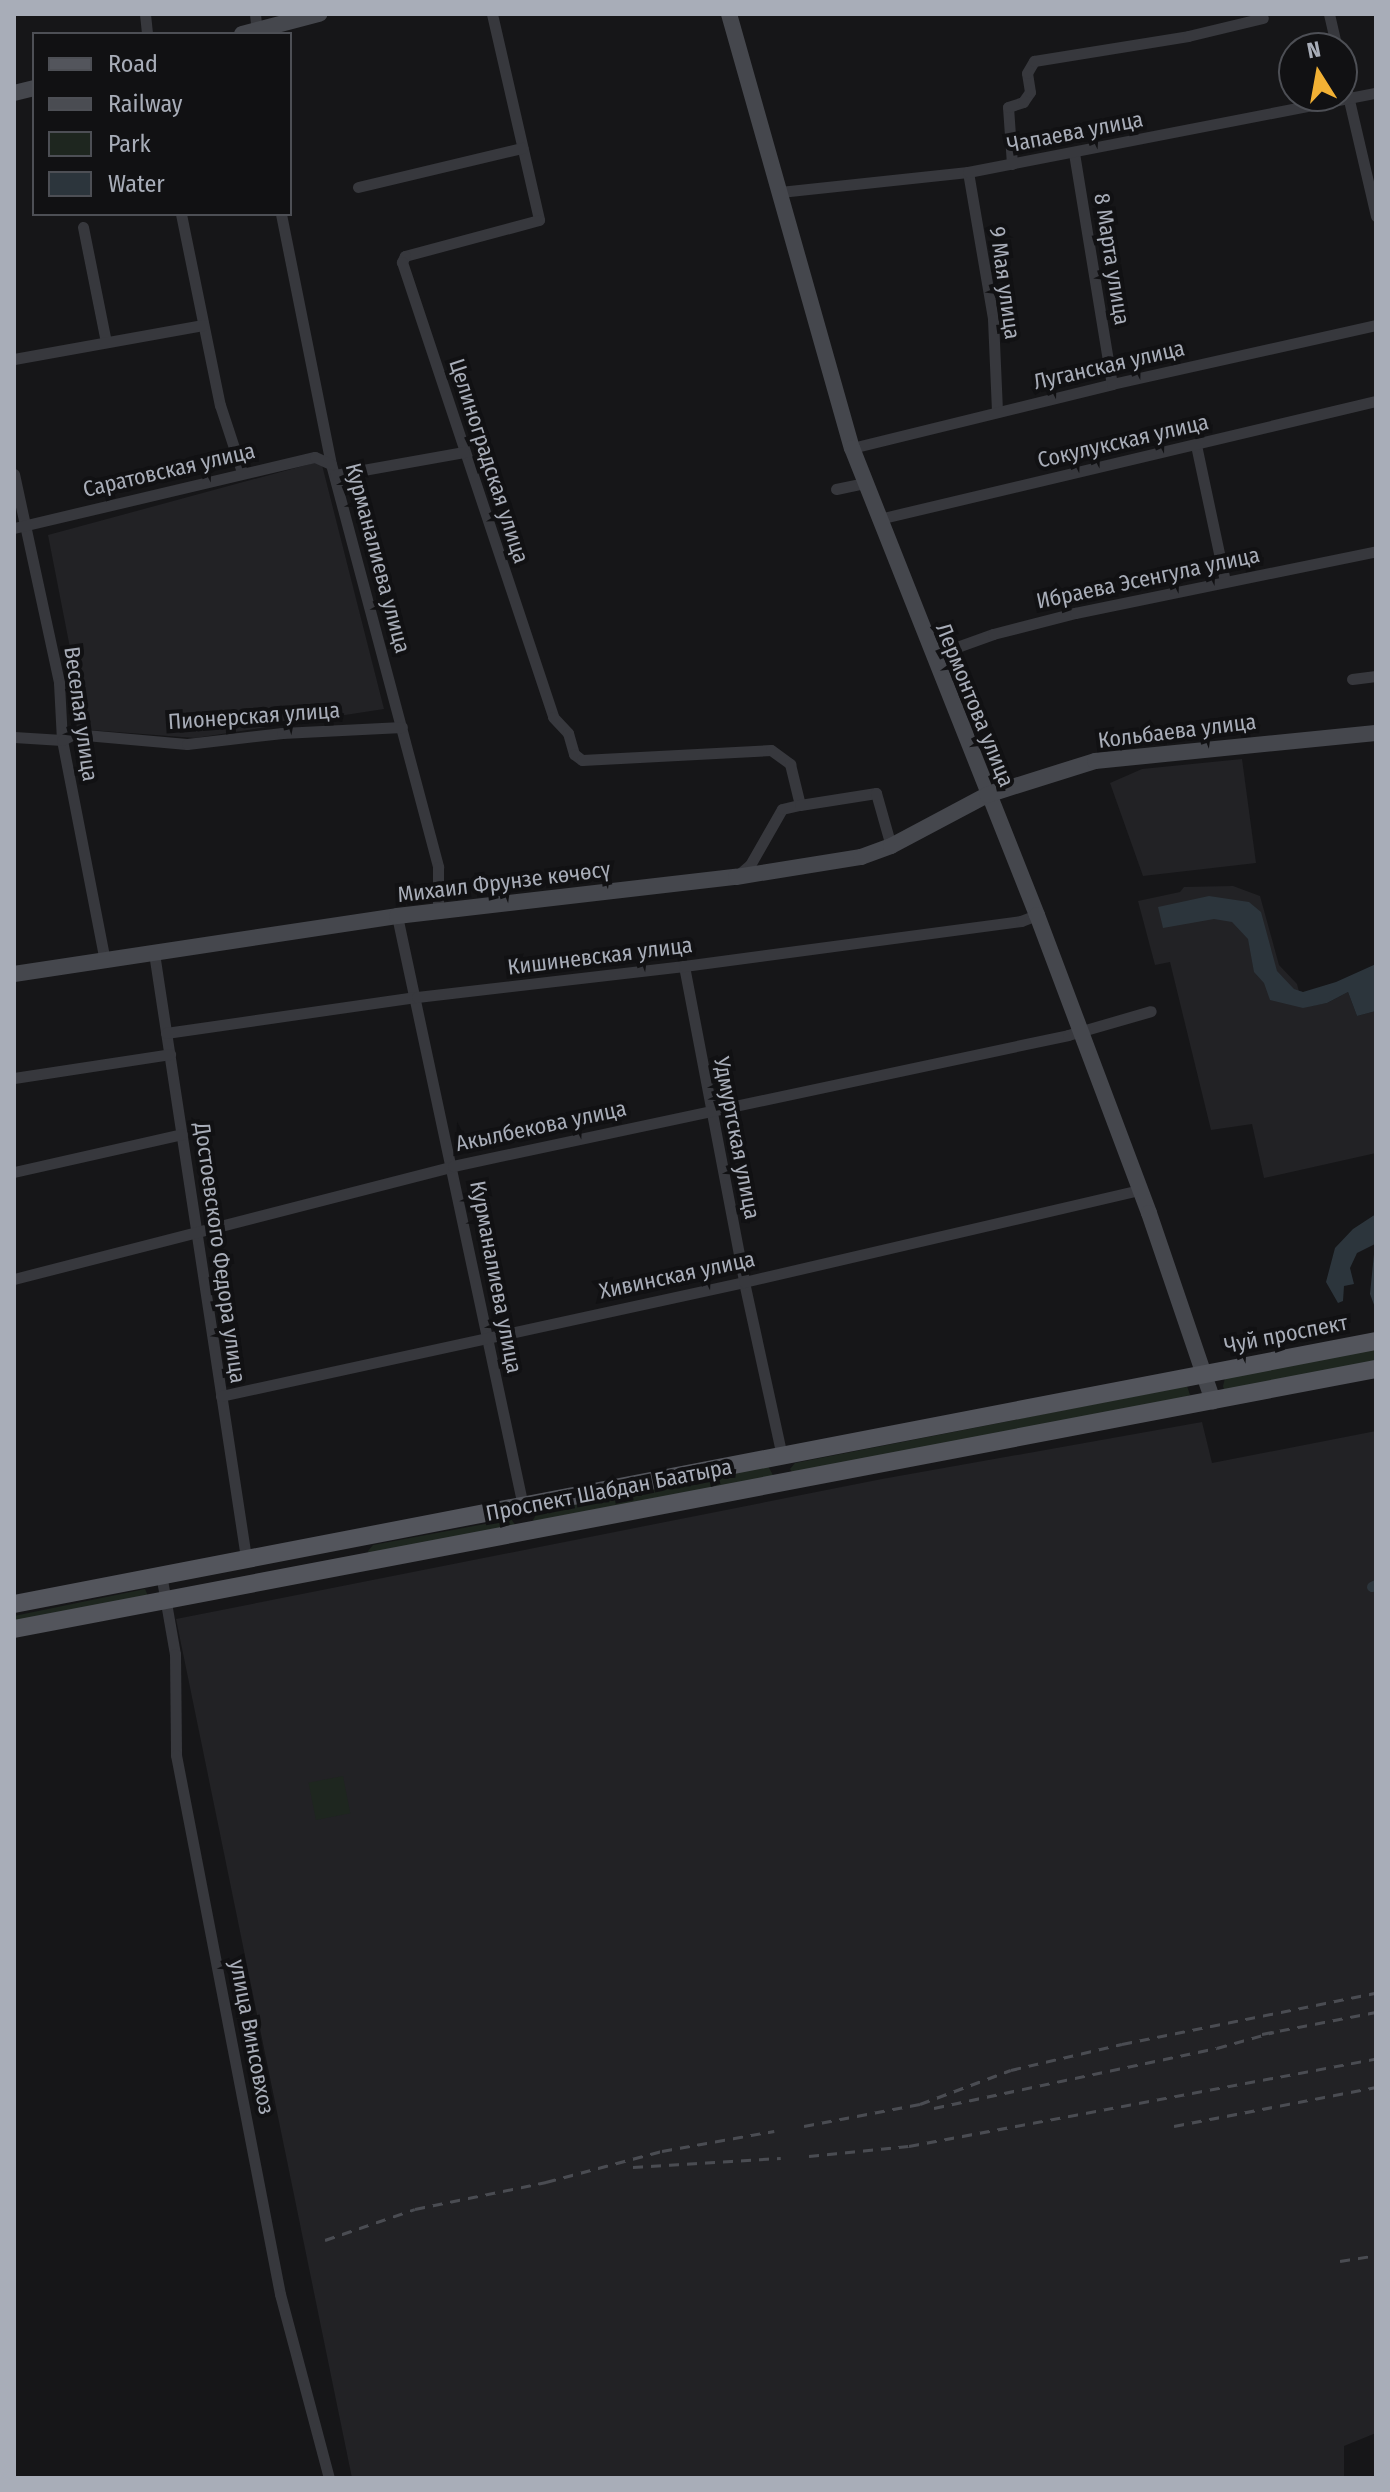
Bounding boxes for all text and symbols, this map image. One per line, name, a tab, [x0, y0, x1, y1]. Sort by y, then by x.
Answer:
legend	[32, 32, 292, 216]
north arrow	[1278, 32, 1358, 112]
text: N	[1305, 35, 1323, 64]
text: Road	[108, 50, 158, 78]
text: Railway	[108, 90, 183, 118]
street label: Чапаева улица	[1005, 106, 1145, 158]
text: Park	[108, 130, 151, 158]
text: Water	[108, 170, 165, 198]
street label: 8 Марта улица	[1089, 191, 1135, 327]
street label: 9 Мая улица	[984, 225, 1026, 341]
street label: Луганская улица	[1031, 335, 1187, 395]
street label: Целиноградская улица	[443, 355, 535, 567]
street label: Сокулукская улица	[1035, 408, 1211, 474]
street label: Саратовская улица	[80, 437, 258, 503]
street label: Курманалиева улица	[340, 460, 416, 656]
street label: Ибраева Эсенгула улица	[1034, 541, 1262, 615]
street label: Лермонтова улица	[930, 619, 1020, 791]
street label: Веселая улица	[58, 645, 104, 783]
street label: Пионерская улица	[167, 697, 341, 735]
street label: Кольбаева улица	[1096, 708, 1258, 754]
street label: Михаил Фрунзе көчөсү	[396, 856, 612, 908]
street label: Кишиневская улица	[506, 932, 694, 980]
street label: Удмуртская улица	[708, 1055, 766, 1221]
street label: Акылбекова улица	[453, 1095, 629, 1157]
street label: Достоевского Федора улица	[189, 1121, 251, 1385]
street label: Курманалиева улица	[464, 1178, 528, 1376]
street label: Хивинская улица	[597, 1246, 757, 1304]
street label: Чуй проспект	[1222, 1309, 1350, 1359]
street label: Проспект Шабдан Баатыра	[484, 1453, 734, 1527]
street label: улица Винсовхоз	[224, 1957, 280, 2117]

